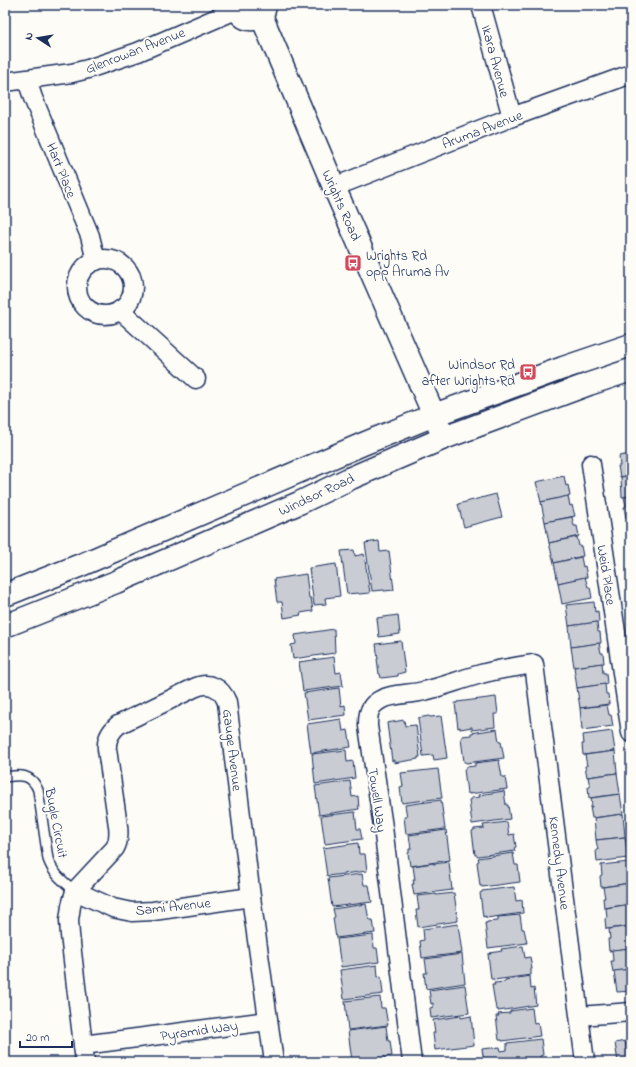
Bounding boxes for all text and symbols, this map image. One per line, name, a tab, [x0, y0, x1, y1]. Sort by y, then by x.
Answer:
north arrow	[18, 18, 58, 58]
street label: Glenrowan Avenue	[83, 23, 189, 80]
street label: Ikara Avenue	[475, 23, 514, 101]
text: N	[21, 31, 38, 41]
street label: Aruma Avenue	[439, 105, 527, 155]
street label: Hart Place	[40, 140, 81, 202]
street label: Wrights Road	[315, 167, 366, 245]
place label: Wrights Rd opp Aruma Av	[366, 246, 449, 283]
bus stop icon: Wrights Rd opp Aruma Av	[343, 253, 363, 273]
place label: Windsor Rd after Wrights Rd	[422, 355, 515, 393]
bus stop icon: Windsor Rd after Wrights Rd	[518, 362, 538, 382]
street label: Windsor Road	[275, 469, 358, 522]
street label: Weid Place	[590, 544, 621, 608]
street label: Gauge Avenue	[215, 708, 247, 793]
street label: Towell Way	[361, 767, 391, 834]
street label: Bugle Circuit	[37, 785, 73, 861]
street label: Kennedy Avenue	[541, 815, 575, 912]
street label: Sami Avenue	[135, 893, 212, 922]
street label: Pyramid Way	[159, 1016, 240, 1048]
scale bar	[20, 1023, 72, 1049]
text: 20 m	[26, 1029, 49, 1047]

